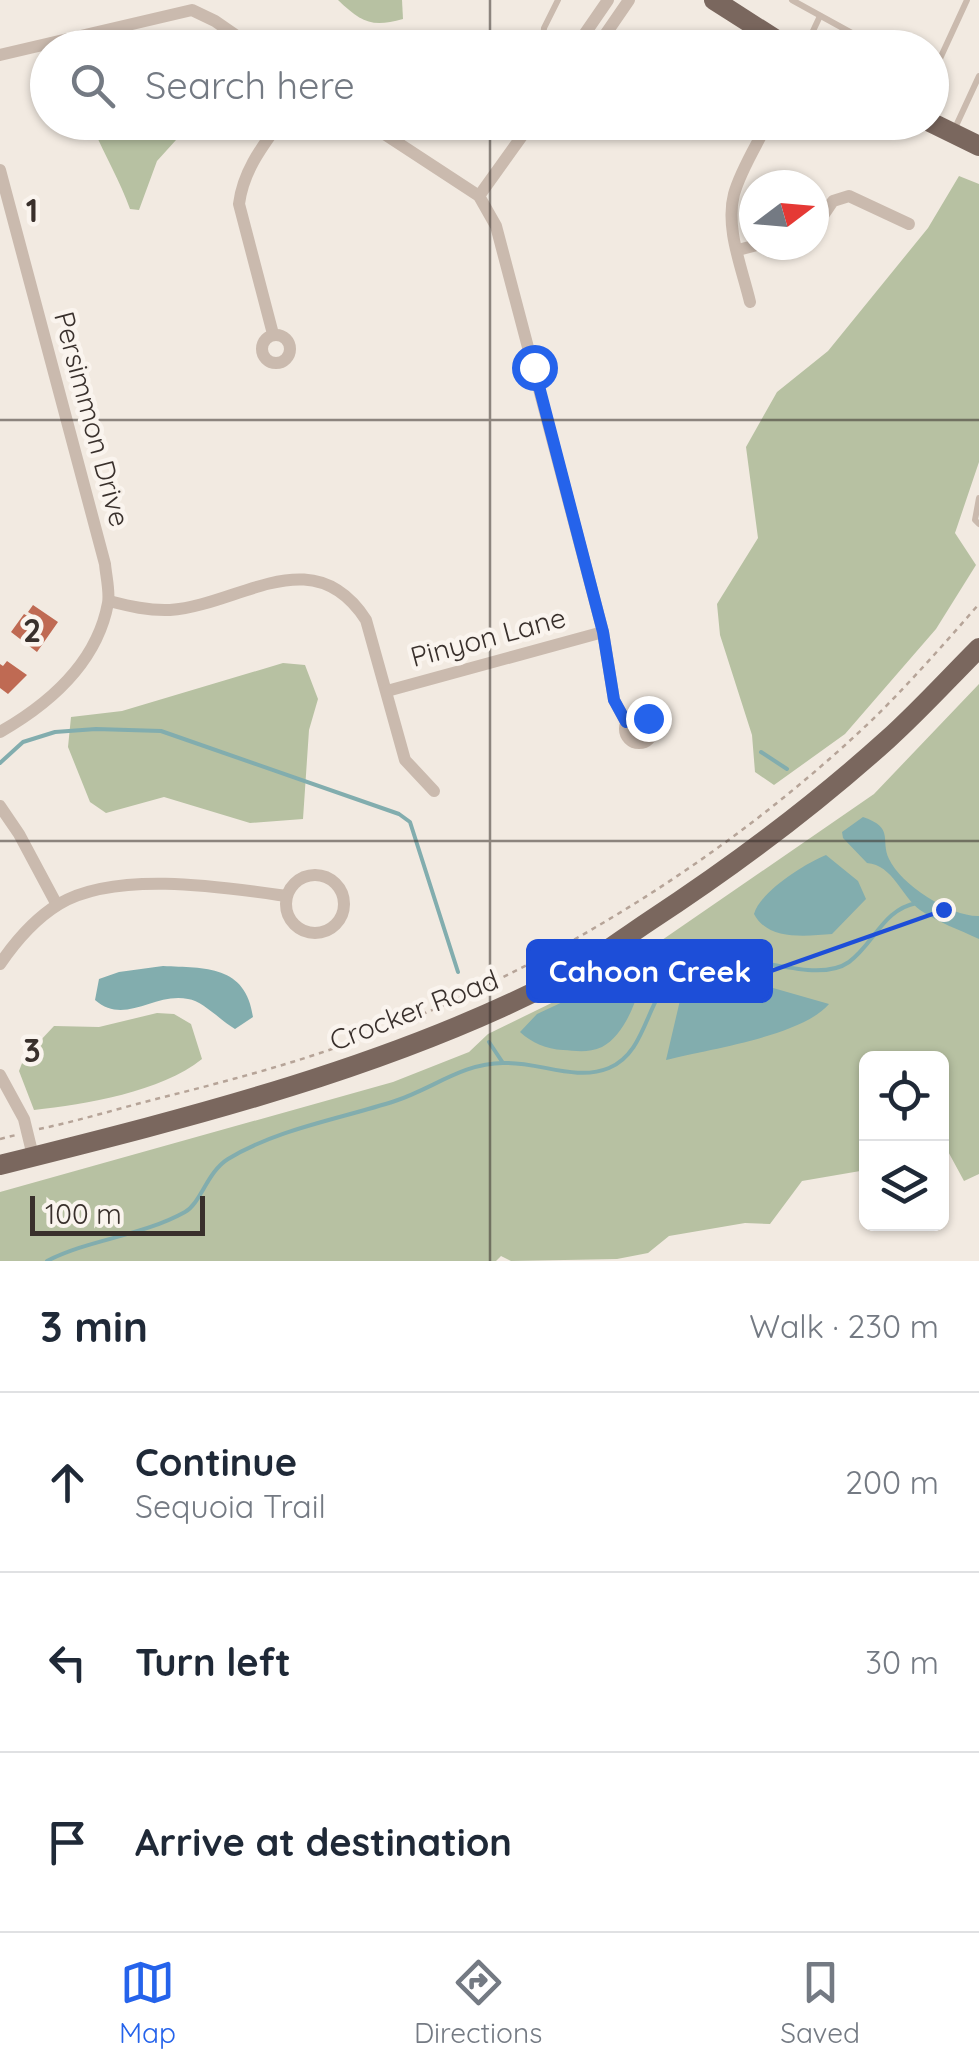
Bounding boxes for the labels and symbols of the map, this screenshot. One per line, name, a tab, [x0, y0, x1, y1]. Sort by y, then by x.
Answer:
north arrow	[739, 170, 829, 260]
text: 1	[26, 190, 38, 230]
street label: Persimmon Drive	[47, 307, 138, 530]
route start	[512, 345, 558, 391]
street label: Pinyon Lane	[406, 599, 569, 674]
text: 2	[23, 610, 41, 650]
route end	[626, 696, 672, 742]
callout: Cahoon Creek	[528, 941, 771, 1001]
text: Cahoon Creek	[549, 952, 751, 990]
street label: Crocker Road	[324, 961, 503, 1058]
text: 3	[23, 1030, 41, 1070]
scale bar	[30, 1191, 205, 1236]

